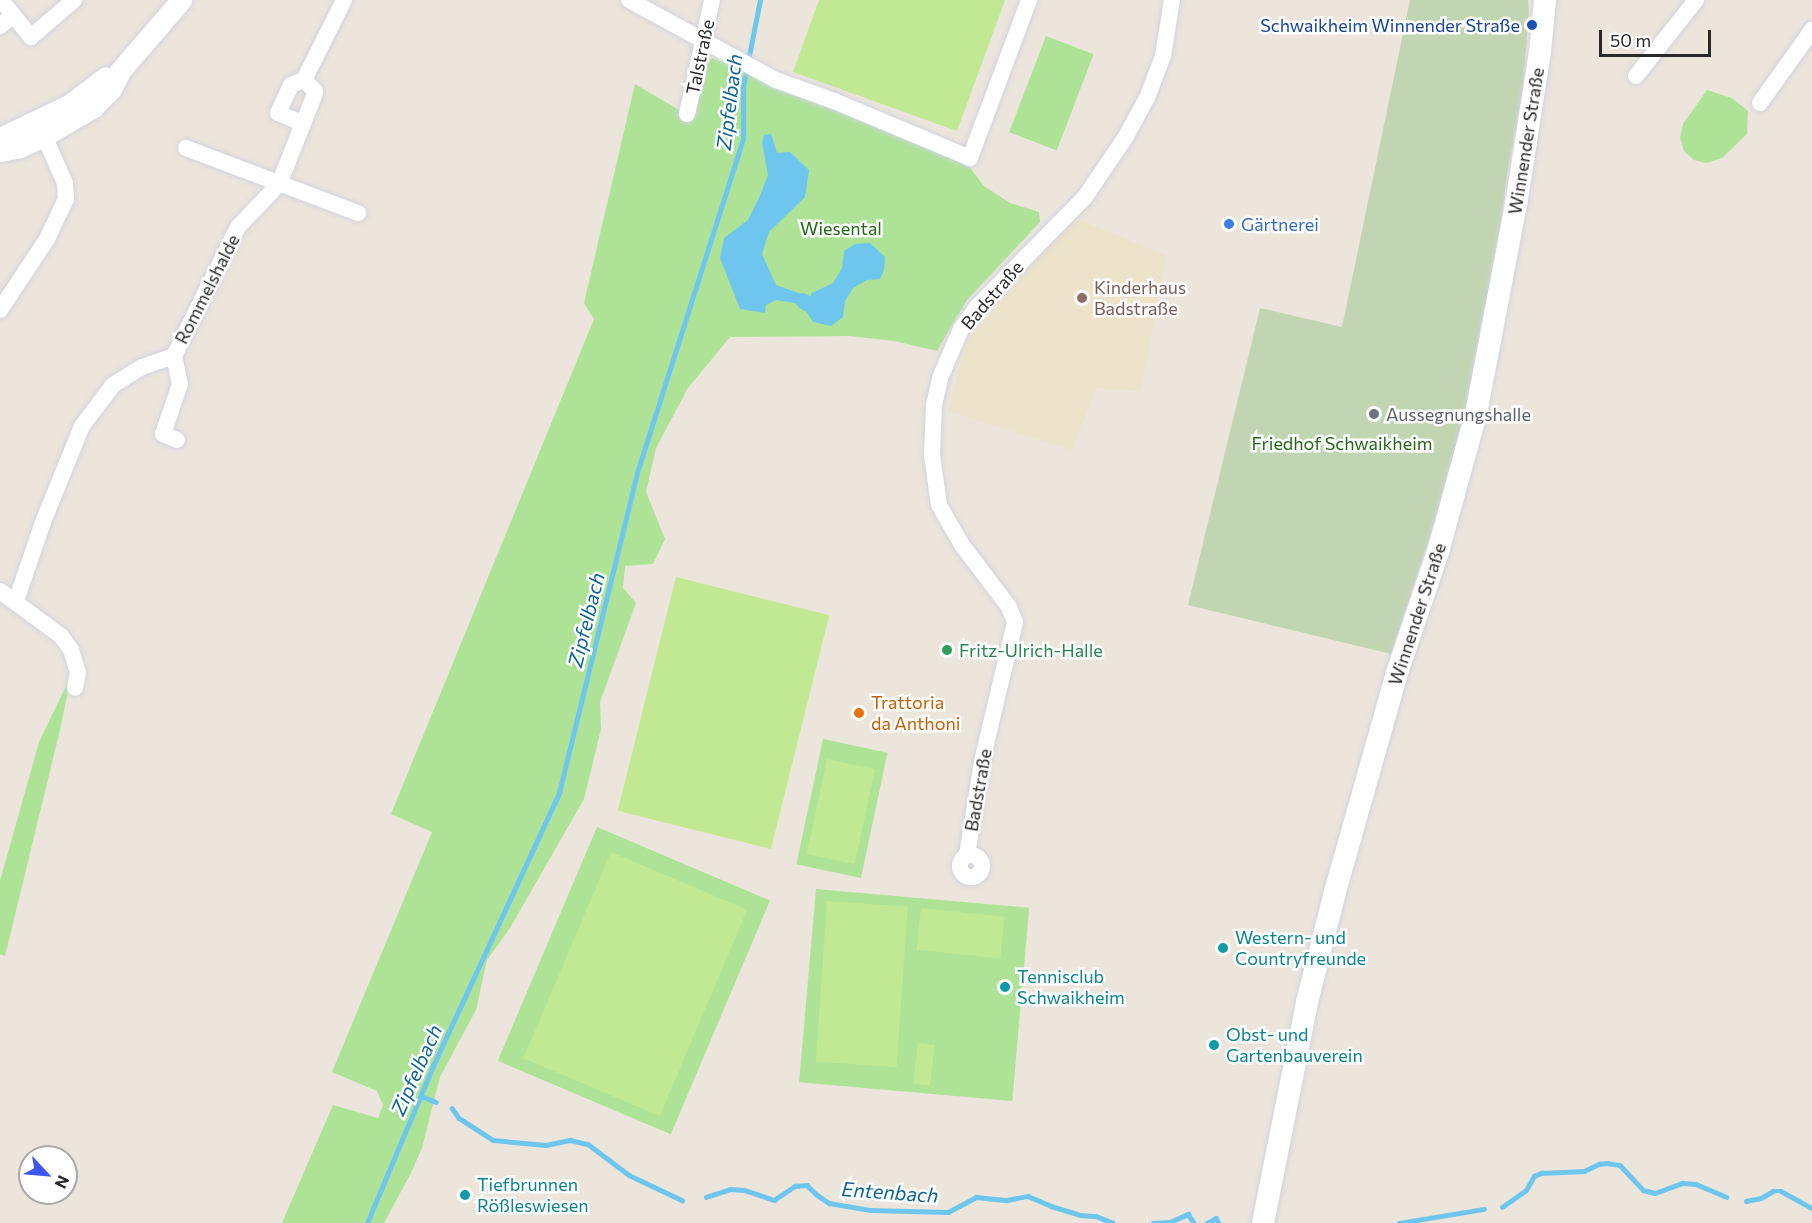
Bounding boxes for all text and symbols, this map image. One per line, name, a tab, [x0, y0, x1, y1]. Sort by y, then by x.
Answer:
place label: Schwaikheim Winnender Straße	[1260, 14, 1520, 36]
street label: Talstraße	[682, 17, 718, 97]
marker: Schwaikheim Winnender Straße	[1525, 18, 1539, 32]
scale bar	[1602, 18, 1714, 56]
text: 50 m	[1610, 29, 1651, 51]
water label: Zipfelbach	[711, 52, 747, 152]
street label: Winnender Straße	[1504, 66, 1548, 216]
place label: Gärtnerei	[1241, 213, 1319, 235]
park label: Wiesental	[800, 217, 882, 239]
marker: Gärtnerei	[1222, 217, 1236, 231]
street label: Rommelshalde	[170, 231, 244, 347]
street label: Badstraße	[956, 256, 1028, 334]
place label: Kinderhaus Badstraße	[1094, 277, 1186, 320]
marker: Kinderhaus Badstraße	[1075, 291, 1089, 305]
place label: Aussegnungshalle	[1386, 403, 1531, 425]
marker: Aussegnungshalle	[1367, 407, 1381, 421]
park label: Friedhof Schwaikheim	[1252, 432, 1432, 454]
street label: Winnender Straße	[1384, 540, 1450, 688]
water label: Zipfelbach	[563, 570, 609, 670]
place label: Fritz-Ulrich-Halle	[959, 639, 1103, 661]
marker: Fritz-Ulrich-Halle	[940, 643, 954, 657]
place label: Trattoria da Anthoni	[871, 692, 960, 734]
marker: Trattoria da Anthoni	[852, 706, 866, 720]
street label: Badstraße	[960, 747, 996, 833]
place label: Western- und Countryfreunde	[1235, 927, 1366, 970]
marker: Western- und Countryfreunde	[1216, 941, 1230, 955]
place label: Tennisclub Schwaikheim	[1017, 966, 1125, 1008]
marker: Tennisclub Schwaikheim	[998, 980, 1012, 994]
water label: Zipfelbach	[385, 1021, 447, 1119]
place label: Obst- und Gartenbauverein	[1226, 1024, 1363, 1066]
marker: Obst- und Gartenbauverein	[1207, 1038, 1221, 1052]
north arrow	[18, 1145, 78, 1205]
text: N	[52, 1173, 74, 1192]
place label: Tiefbrunnen Rößleswiesen	[477, 1174, 589, 1216]
water label: Entenbach	[841, 1177, 939, 1207]
marker: Tiefbrunnen Rößleswiesen	[458, 1188, 472, 1202]

